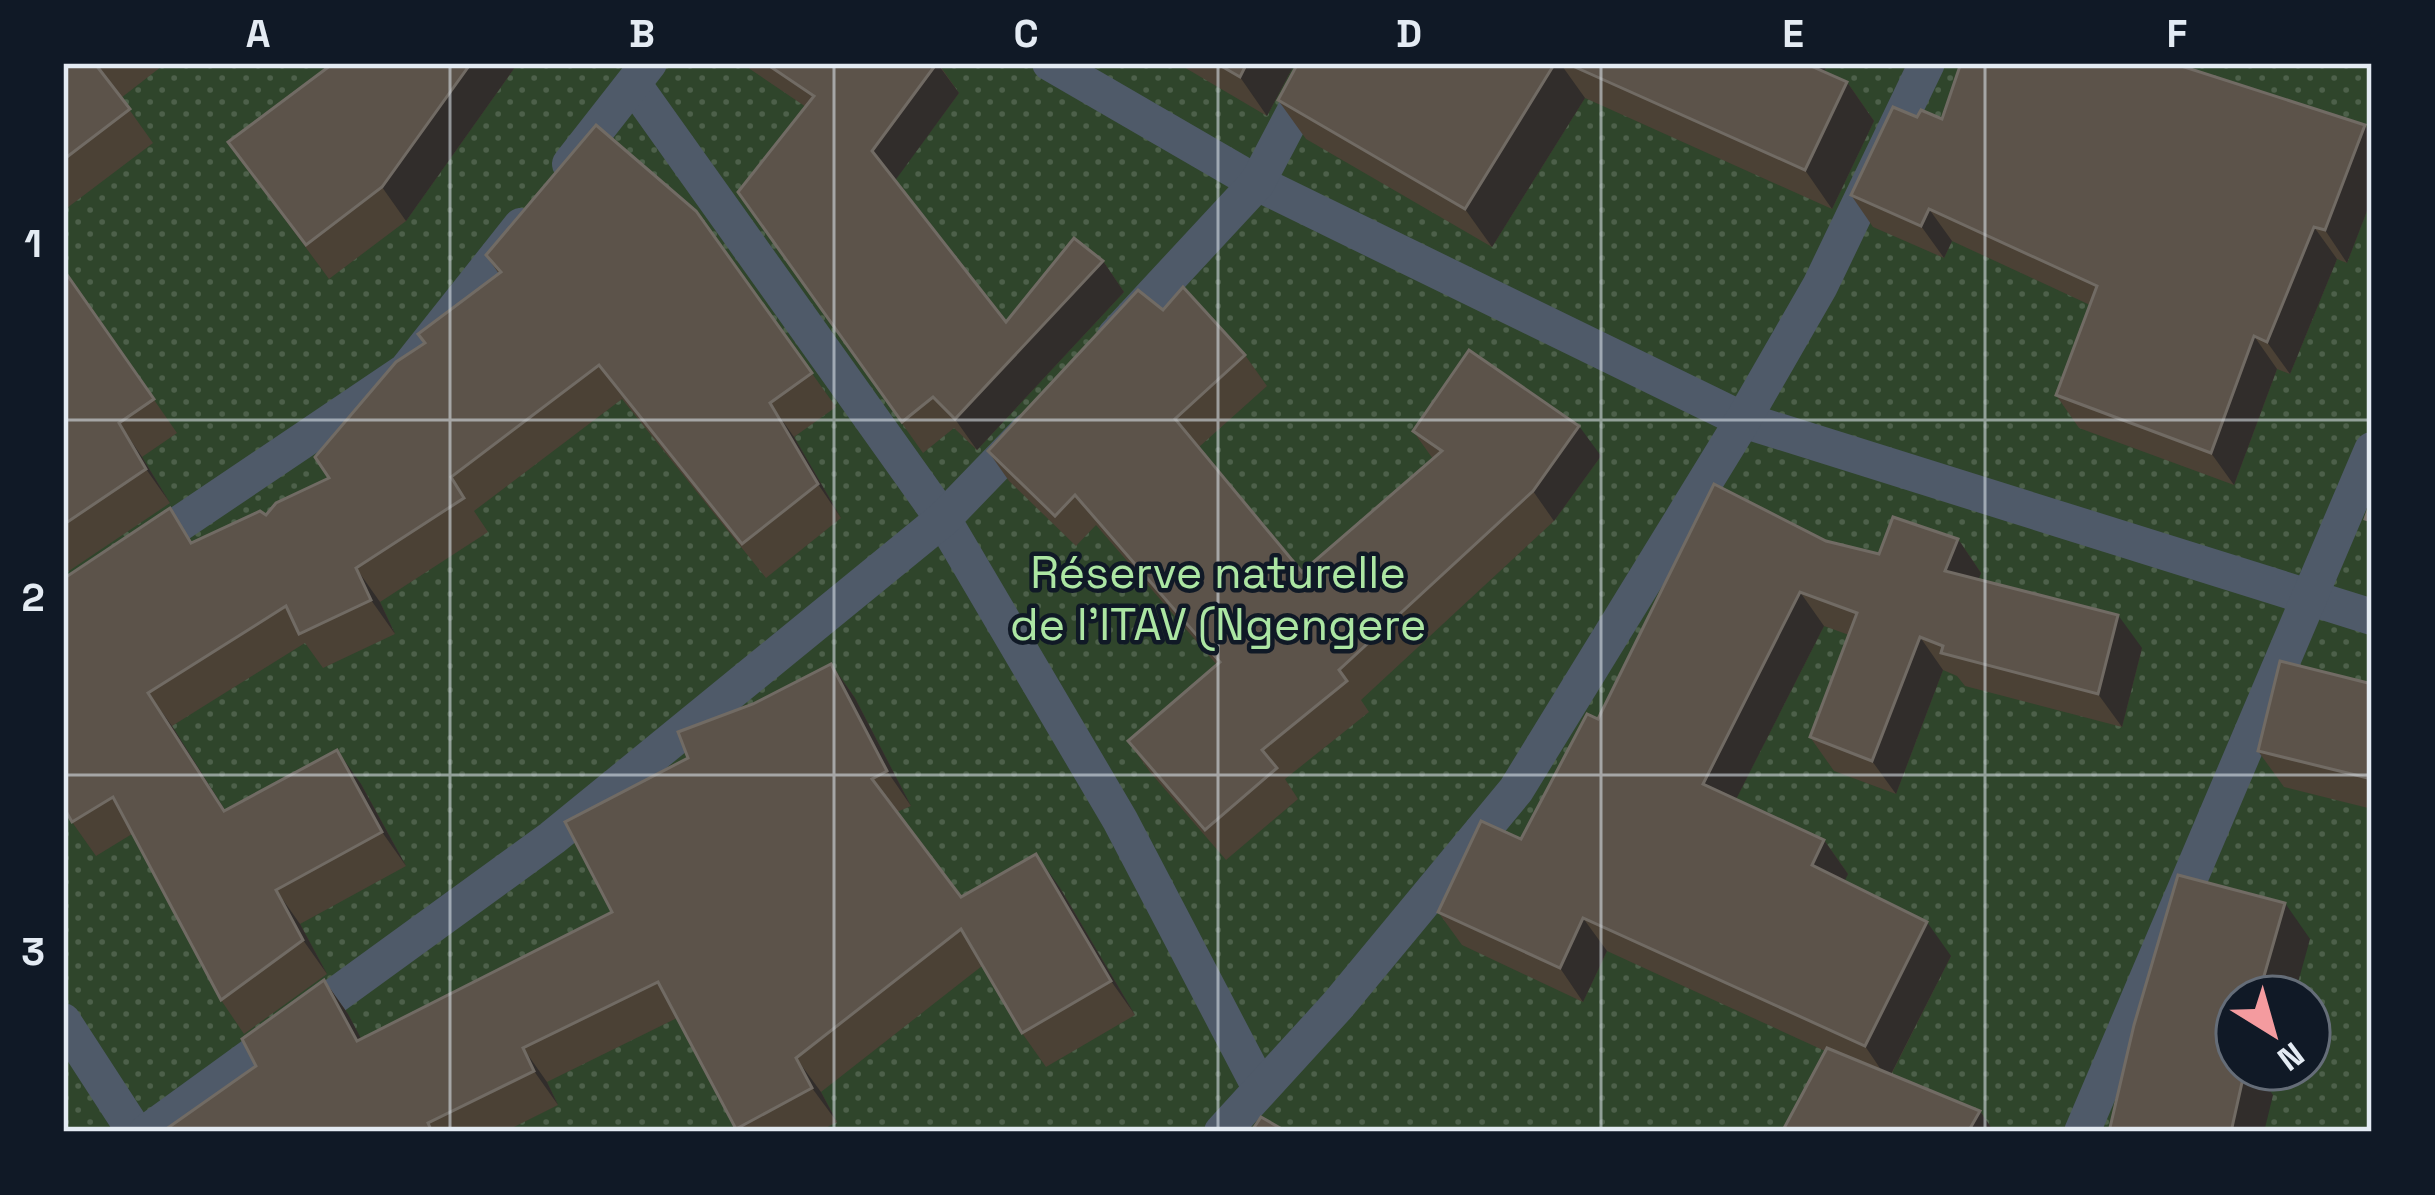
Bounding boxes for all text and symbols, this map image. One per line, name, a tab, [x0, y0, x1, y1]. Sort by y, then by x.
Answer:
text: A	[246, 9, 271, 58]
text: B	[629, 9, 655, 58]
text: C	[1013, 9, 1039, 58]
text: D	[1396, 9, 1422, 58]
text: E	[1782, 9, 1804, 58]
text: F	[2167, 9, 2187, 58]
text: 1	[24, 219, 42, 268]
park label: Réserve naturelle de l'ITAV (Ngengere	[1010, 544, 1426, 653]
text: 2	[21, 573, 45, 622]
text: 3	[21, 927, 45, 976]
north arrow	[2213, 973, 2333, 1093]
text: N	[2269, 1033, 2312, 1080]

